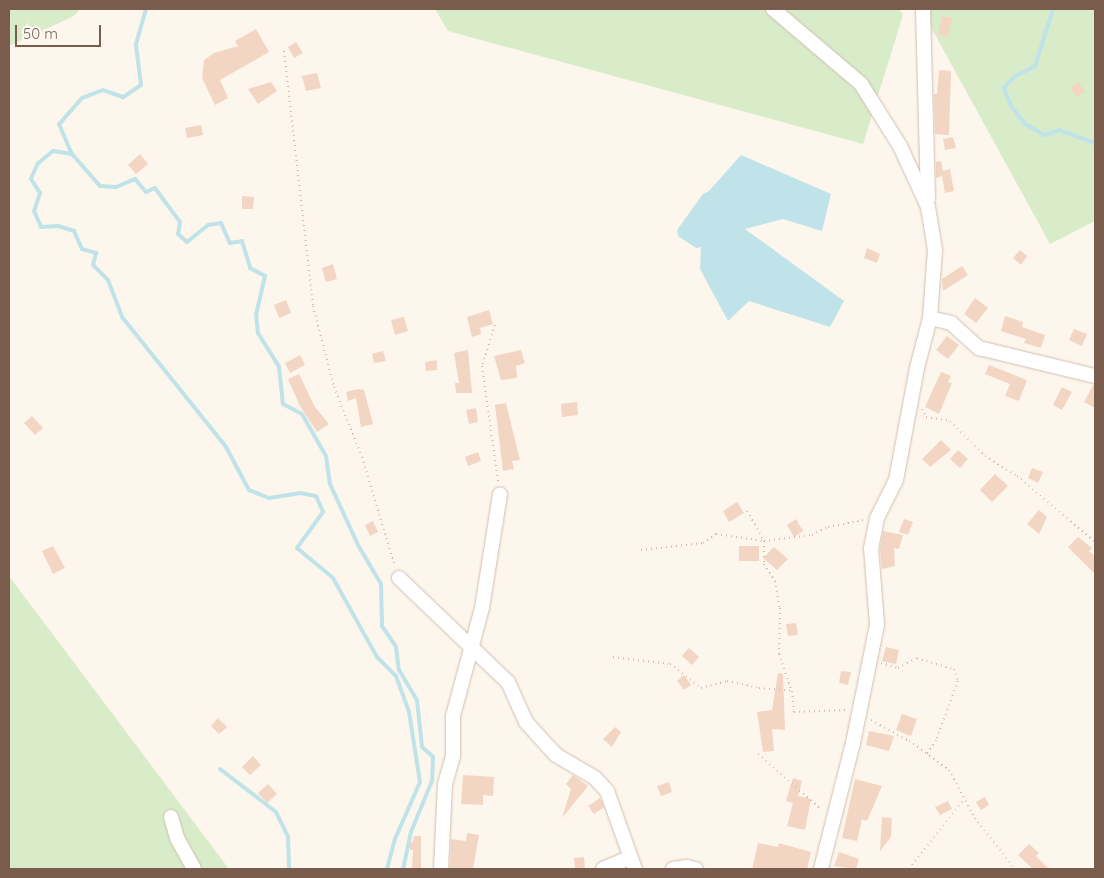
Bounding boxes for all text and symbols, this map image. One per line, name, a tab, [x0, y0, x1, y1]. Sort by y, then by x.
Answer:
scale bar	[18, 15, 104, 47]
text: 50 m	[23, 24, 58, 43]

